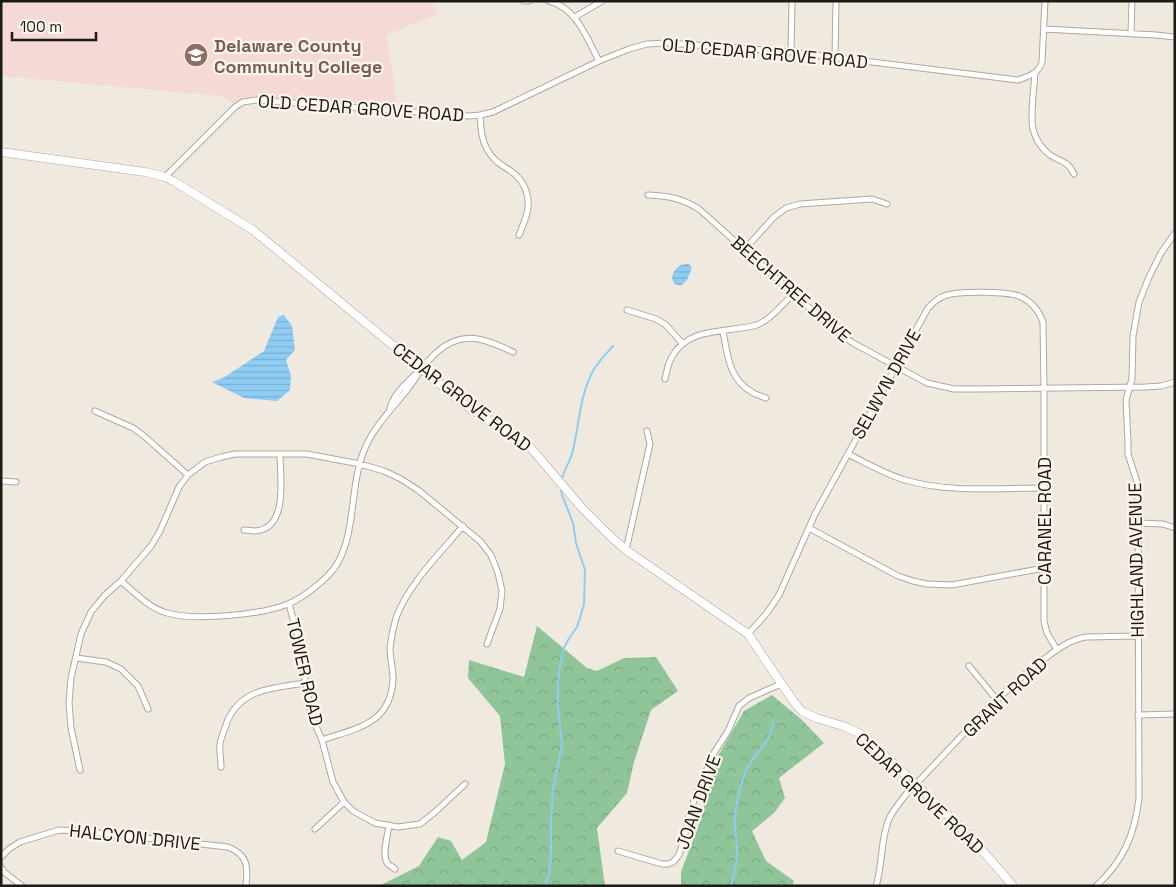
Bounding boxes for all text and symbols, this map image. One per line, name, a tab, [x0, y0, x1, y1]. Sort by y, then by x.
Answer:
scale bar	[12, 10, 96, 42]
text: 100 m	[20, 17, 62, 36]
street label: OLD CEDAR GROVE ROAD	[661, 33, 869, 73]
place label: Delaware County Community College	[214, 34, 382, 78]
school or university icon: Delaware County Community College	[183, 42, 209, 68]
street label: OLD CEDAR GROVE ROAD	[257, 89, 465, 127]
street label: BEECHTREE DRIVE	[726, 231, 856, 347]
street label: SELWYN DRIVE	[846, 325, 926, 443]
street label: CEDAR GROVE ROAD	[388, 337, 536, 457]
street label: CARANEL ROAD	[1033, 457, 1056, 585]
street label: HIGHLAND AVENUE	[1123, 482, 1149, 638]
street label: TOWER ROAD	[281, 616, 329, 728]
street label: GRANT ROAD	[958, 652, 1052, 742]
street label: CEDAR GROVE ROAD	[851, 727, 989, 859]
street label: JOAN DRIVE	[670, 751, 726, 853]
street label: HALCYON DRIVE	[68, 819, 202, 855]

